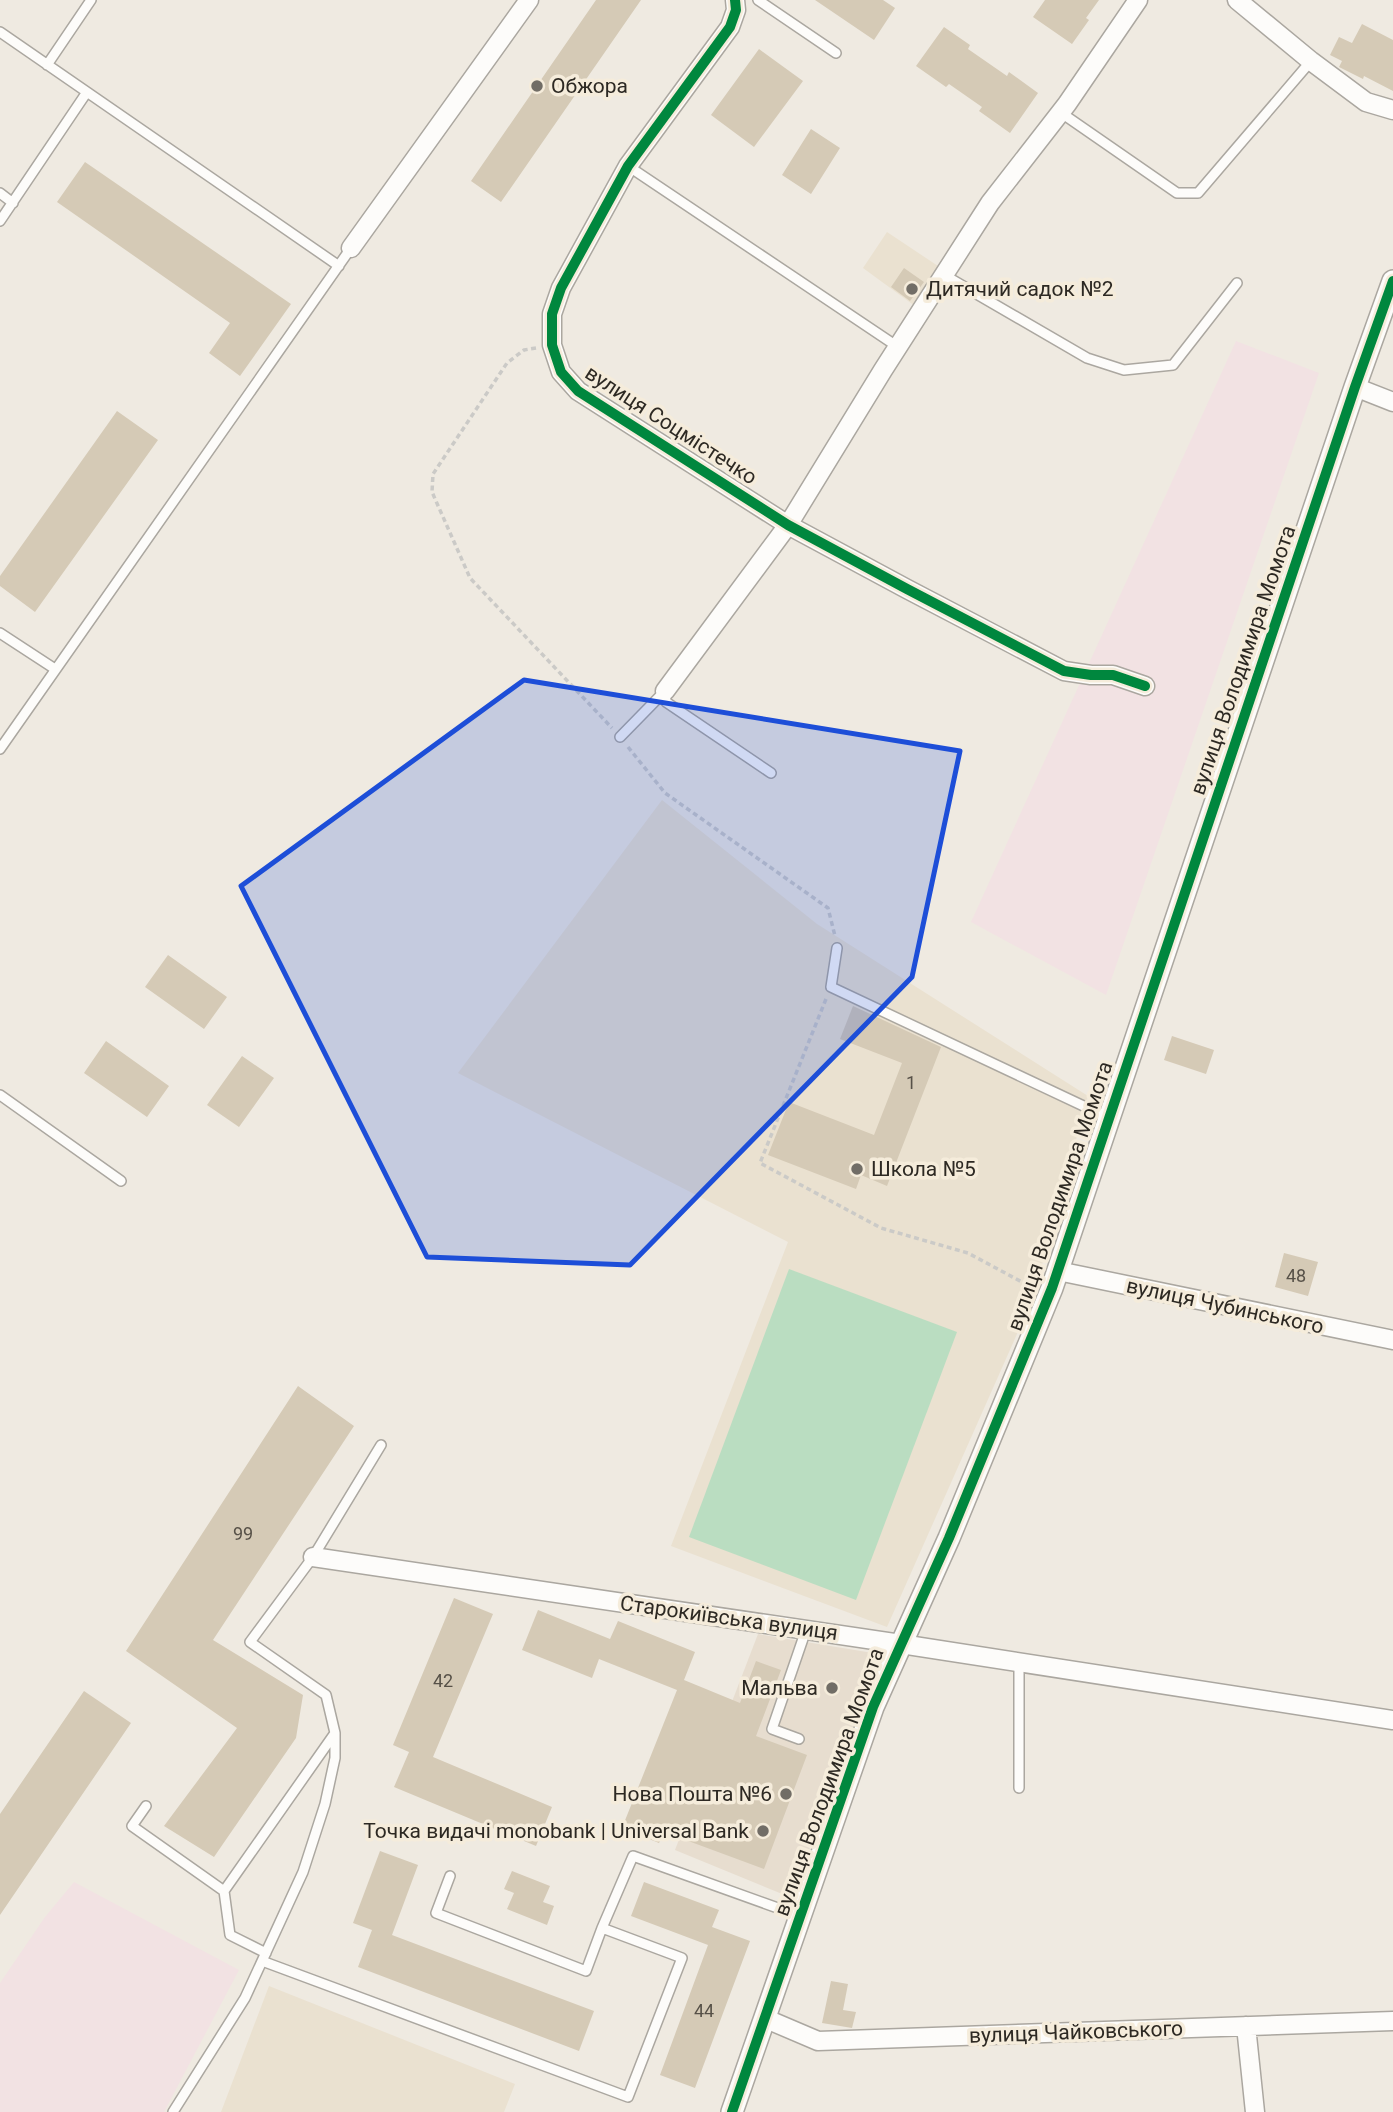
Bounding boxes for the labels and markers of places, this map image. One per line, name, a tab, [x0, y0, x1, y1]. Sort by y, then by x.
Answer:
place label: Обжора	[551, 74, 628, 98]
marker: Обжора	[529, 78, 545, 94]
place label: Дитячий садок №2	[926, 277, 1114, 301]
marker: Дитячий садок №2	[904, 281, 920, 297]
place label: Школа №5	[871, 1157, 976, 1181]
marker: Школа №5	[849, 1161, 865, 1177]
place label: Мальва	[741, 1676, 818, 1700]
marker: Мальва	[824, 1680, 840, 1696]
place label: Нова Пошта №6	[612, 1782, 772, 1806]
marker: Нова Пошта №6	[778, 1786, 794, 1802]
place label: Точка видачі monobank | Universal Bank	[363, 1819, 749, 1843]
marker: Точка видачі monobank | Universal Bank	[755, 1823, 771, 1839]

